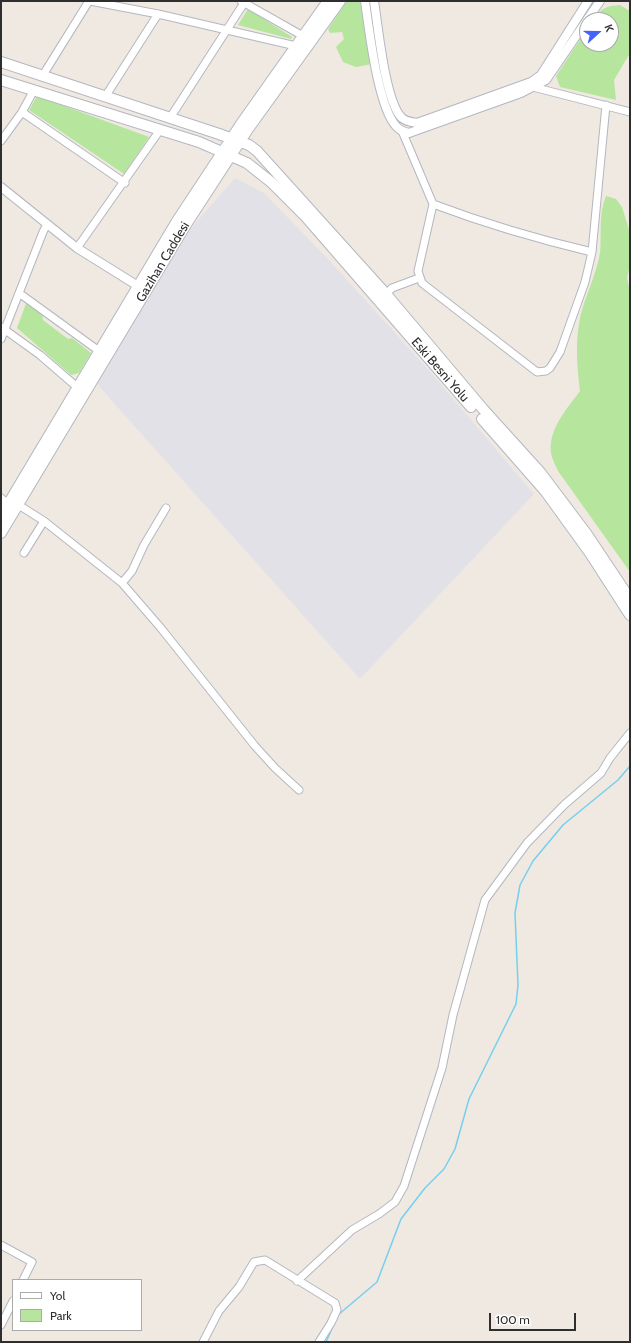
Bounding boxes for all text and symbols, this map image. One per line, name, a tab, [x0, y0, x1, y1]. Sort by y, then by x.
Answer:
north arrow	[579, 12, 619, 52]
text: K	[601, 22, 617, 34]
street label: Gazihan Caddesi	[133, 219, 193, 305]
street label: Eski Besni Yolu	[408, 335, 472, 405]
legend	[12, 1279, 142, 1331]
text: Yol	[50, 1288, 65, 1303]
scale bar	[491, 1305, 578, 1331]
text: Park	[50, 1308, 72, 1323]
text: 100 m	[496, 1312, 530, 1327]

